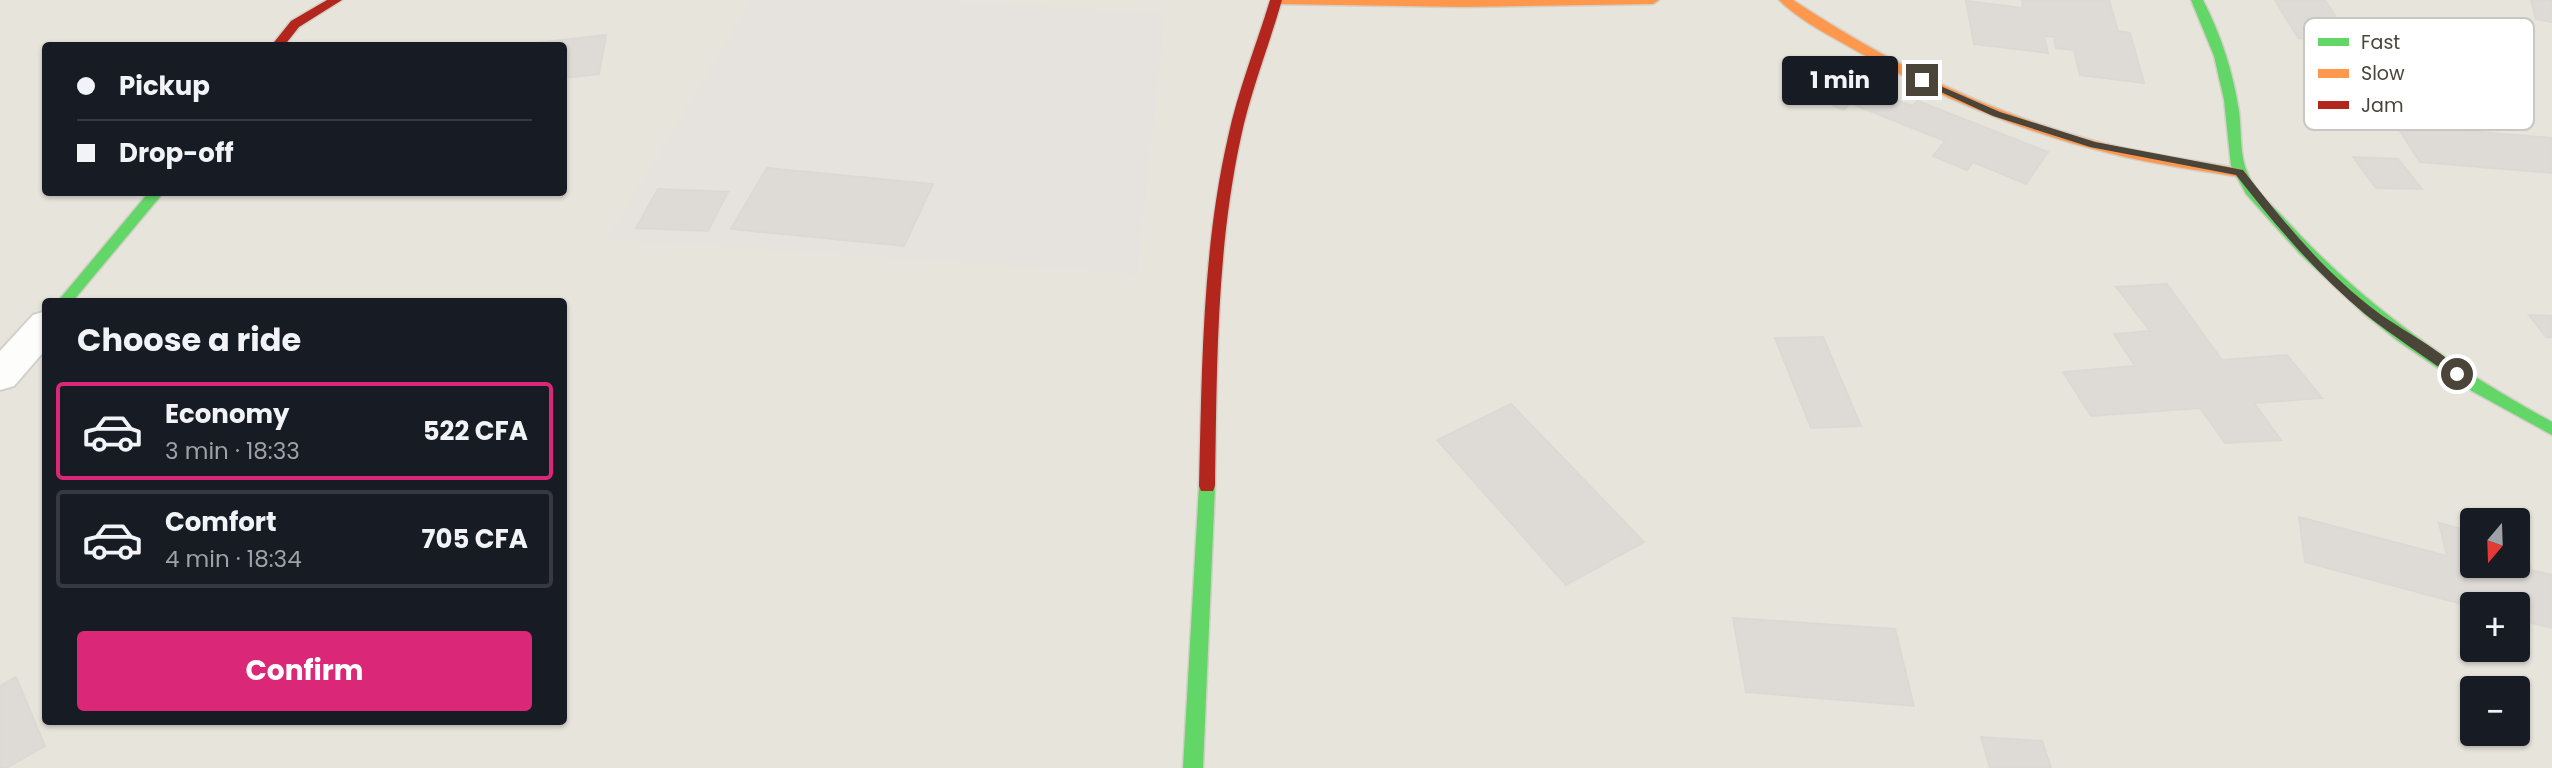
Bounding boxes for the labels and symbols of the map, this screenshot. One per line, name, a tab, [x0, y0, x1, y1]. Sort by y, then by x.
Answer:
legend	[2304, 18, 2534, 130]
text: Fast	[2361, 29, 2400, 56]
callout: 1 min	[1782, 56, 1898, 104]
text: Slow	[2361, 60, 2405, 87]
route end	[1906, 64, 1938, 96]
text: Jam	[2361, 92, 2403, 119]
route start	[2441, 358, 2473, 390]
north arrow	[2460, 508, 2530, 578]

